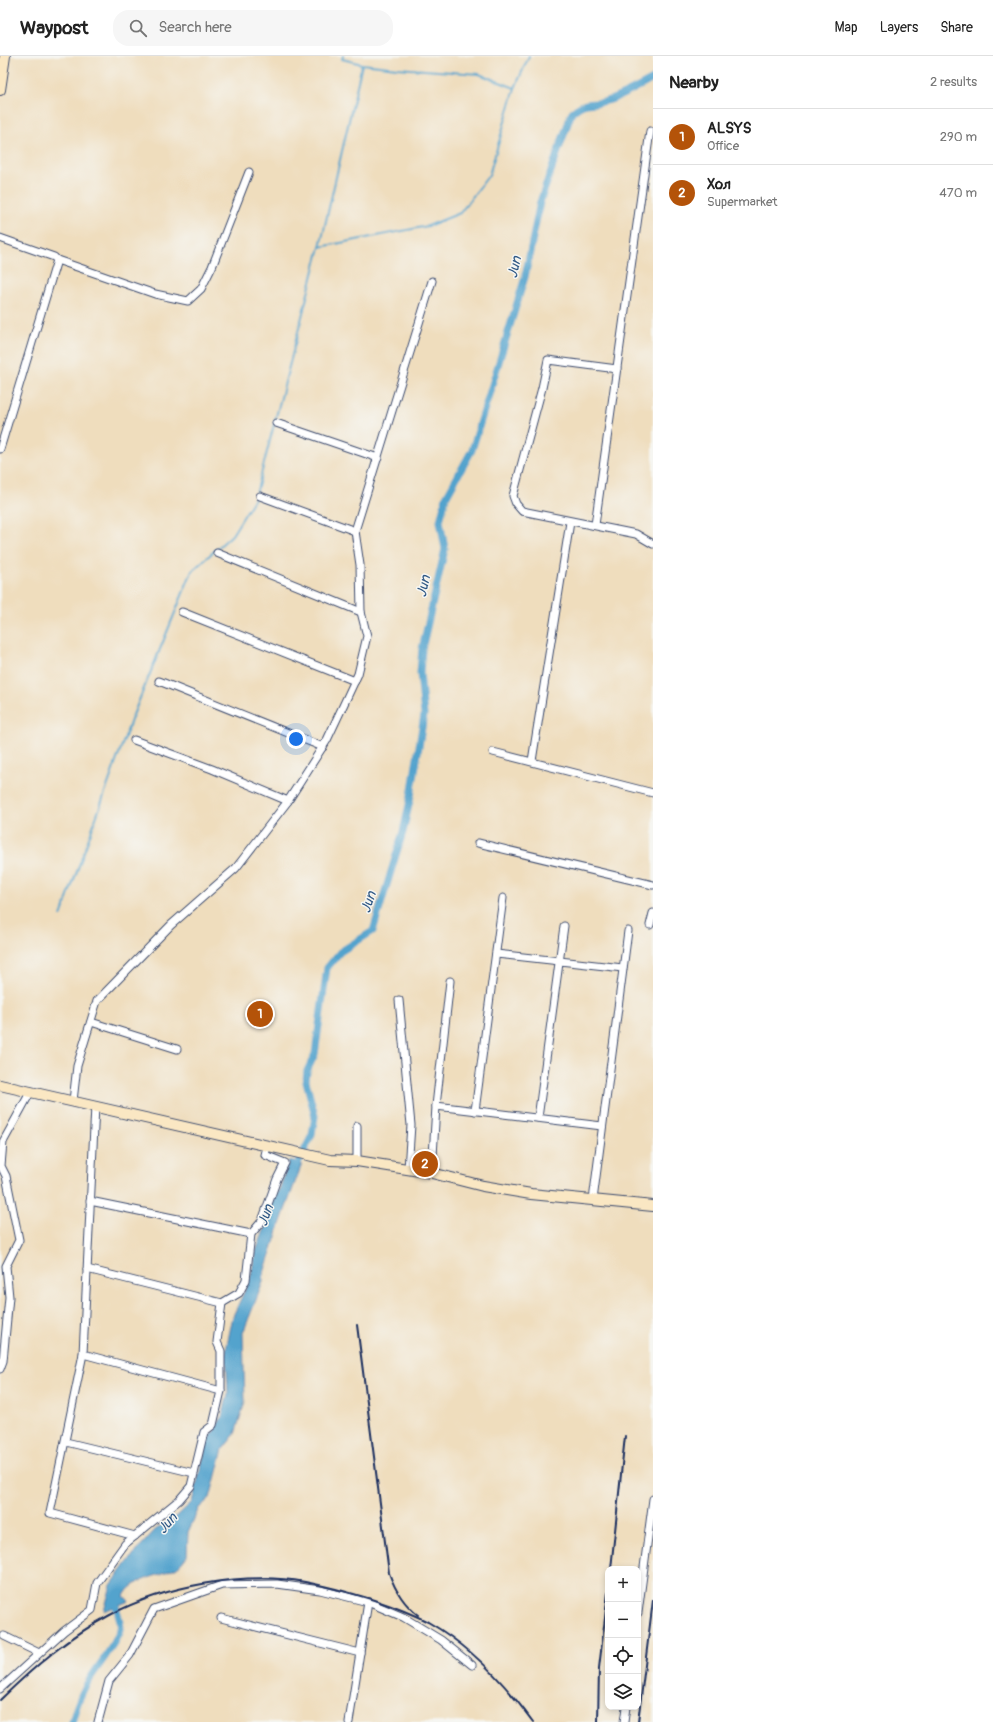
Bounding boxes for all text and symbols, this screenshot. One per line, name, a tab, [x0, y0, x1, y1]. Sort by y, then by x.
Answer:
search box	[113, 10, 393, 46]
text: Waypost	[20, 16, 89, 40]
icon: search	[127, 17, 149, 39]
text: Search here	[159, 18, 232, 37]
text: Map	[835, 19, 858, 36]
text: Layers	[880, 19, 918, 36]
text: Share	[940, 19, 973, 36]
text: Nearby	[669, 72, 718, 93]
text: 2 results	[930, 74, 977, 90]
text: ALSYS	[707, 119, 751, 138]
text: 1	[679, 129, 685, 145]
text: 290 m	[940, 129, 977, 145]
text: Office	[707, 138, 739, 154]
text: Хол	[707, 175, 731, 194]
text: 2	[678, 185, 686, 201]
text: 470 m	[939, 185, 977, 201]
text: Supermarket	[707, 194, 778, 210]
water label: Jun	[504, 254, 525, 280]
water label: Jun	[413, 573, 434, 599]
your location	[286, 729, 306, 749]
water label: Jun	[357, 888, 380, 915]
pin: 1	[247, 999, 273, 1029]
pin: 2	[412, 1149, 438, 1179]
water label: Jun	[254, 1201, 277, 1228]
water label: Jun	[154, 1509, 182, 1537]
map controls	[605, 1566, 641, 1710]
button: +	[605, 1566, 641, 1602]
button: −	[605, 1602, 641, 1638]
button: locate	[605, 1638, 641, 1674]
button: layers	[605, 1674, 641, 1710]

